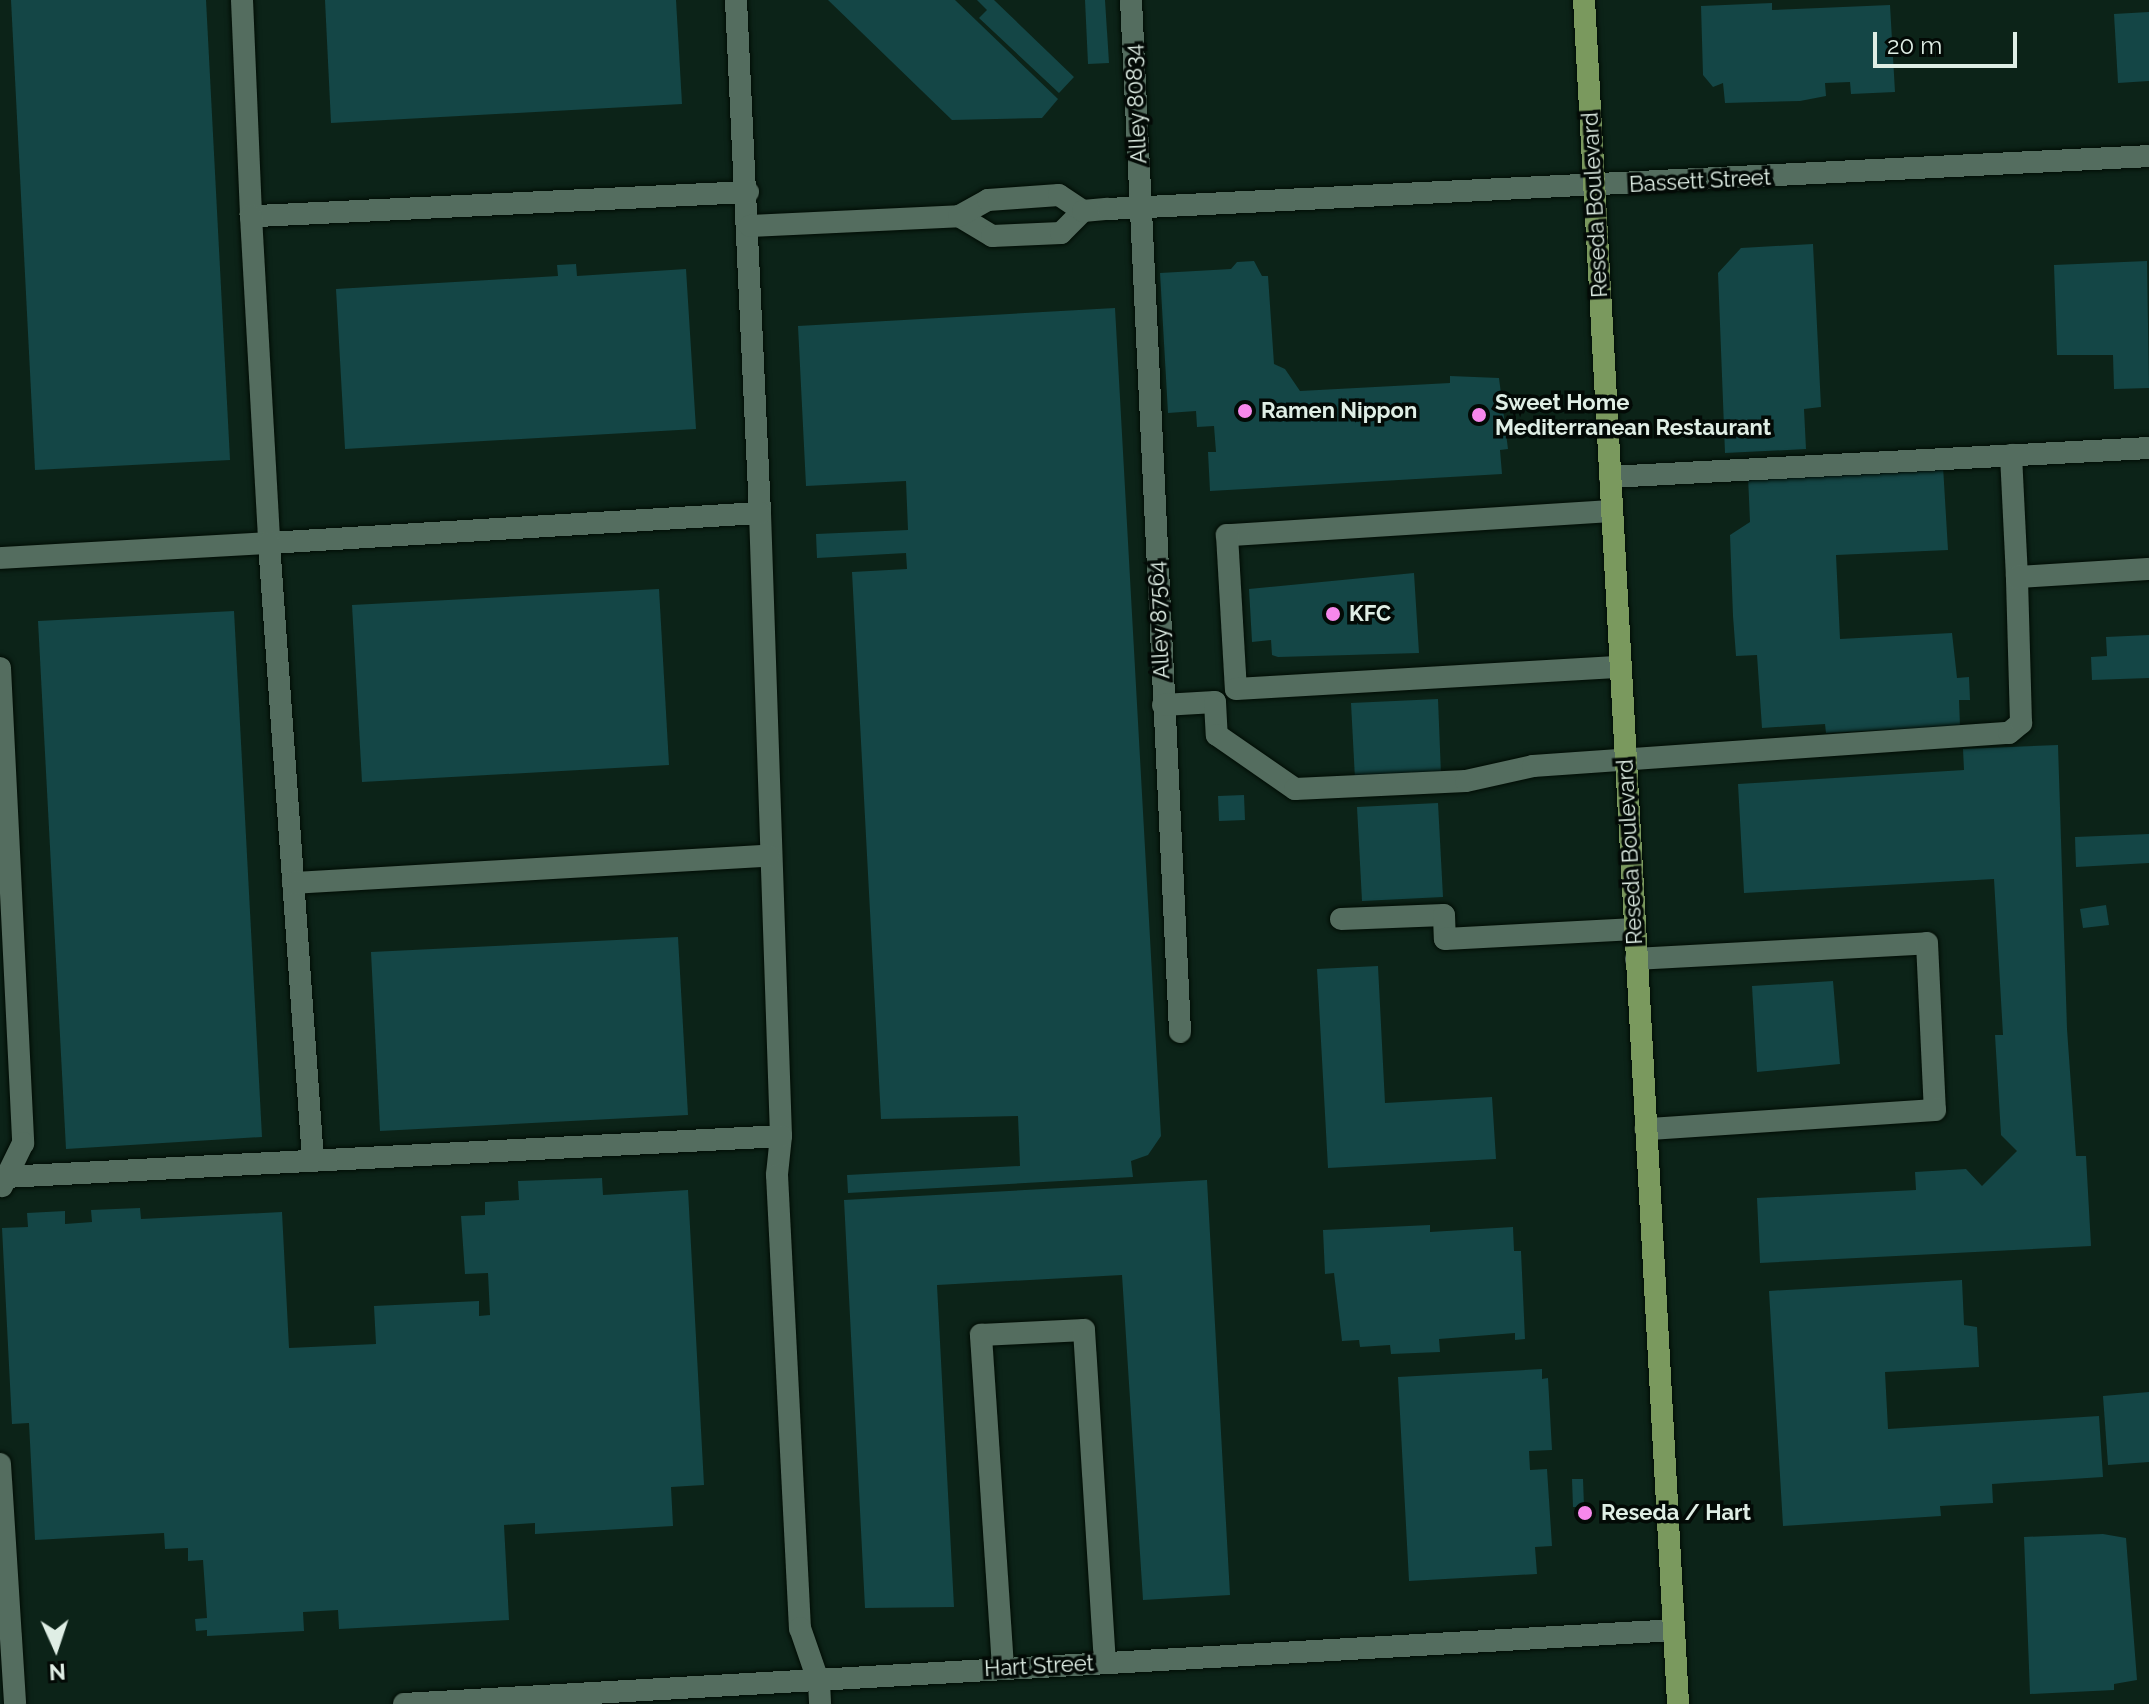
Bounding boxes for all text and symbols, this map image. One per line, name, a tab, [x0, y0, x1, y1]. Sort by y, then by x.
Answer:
scale bar	[1877, 16, 2021, 66]
text: 20 m	[1887, 31, 1942, 60]
street label: Alley 80834	[1120, 43, 1152, 165]
street label: Reseda Boulevard	[1577, 112, 1613, 298]
street label: Bassett Street	[1628, 164, 1772, 198]
place label: Sweet Home Mediterranean Restaurant	[1495, 389, 1771, 440]
place label: Ramen Nippon	[1261, 398, 1417, 424]
marker: Ramen Nippon	[1236, 402, 1254, 420]
marker: Sweet Home Mediterranean Restaurant	[1470, 406, 1488, 424]
street label: Alley 87564	[1143, 560, 1175, 680]
place label: KFC	[1349, 601, 1391, 627]
marker: KFC	[1324, 605, 1342, 623]
street label: Reseda Boulevard	[1612, 759, 1648, 945]
place label: Reseda / Hart	[1601, 1500, 1751, 1526]
marker: Reseda / Hart	[1576, 1504, 1594, 1522]
north arrow	[16, 1608, 96, 1688]
street label: Hart Street	[983, 1650, 1095, 1682]
text: N	[48, 1659, 66, 1685]

